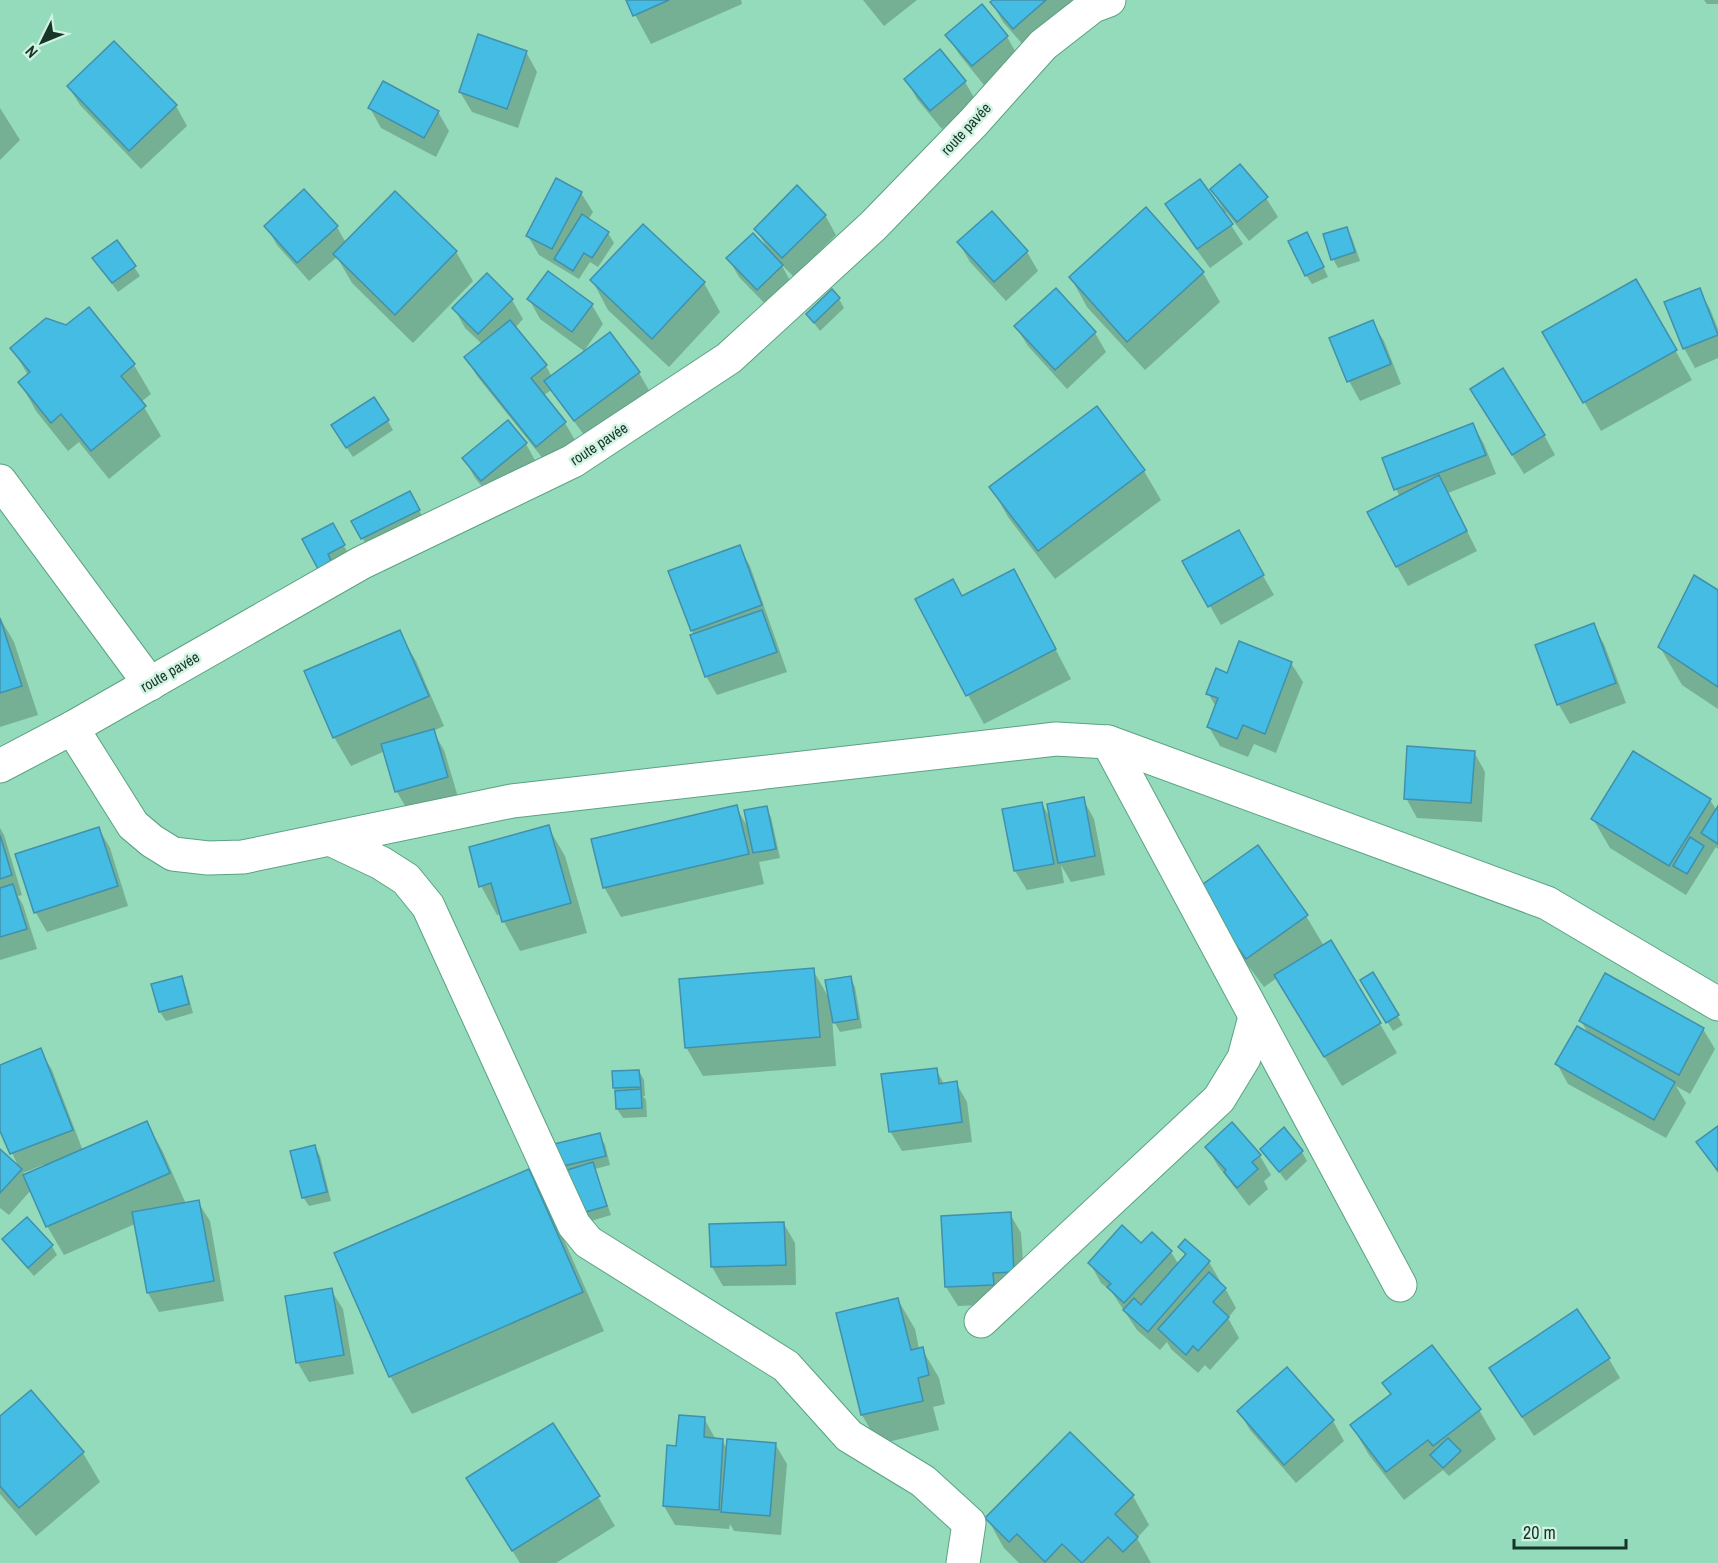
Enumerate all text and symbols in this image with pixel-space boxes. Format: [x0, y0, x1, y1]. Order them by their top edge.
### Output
north arrow [12, 12, 72, 72]
text: N [20, 41, 42, 63]
street label: route pavée [936, 98, 996, 160]
street label: route pavée [566, 417, 632, 470]
street label: route pavée [136, 646, 203, 697]
scale bar [1514, 1512, 1626, 1550]
text: 20 m [1523, 1520, 1556, 1545]

